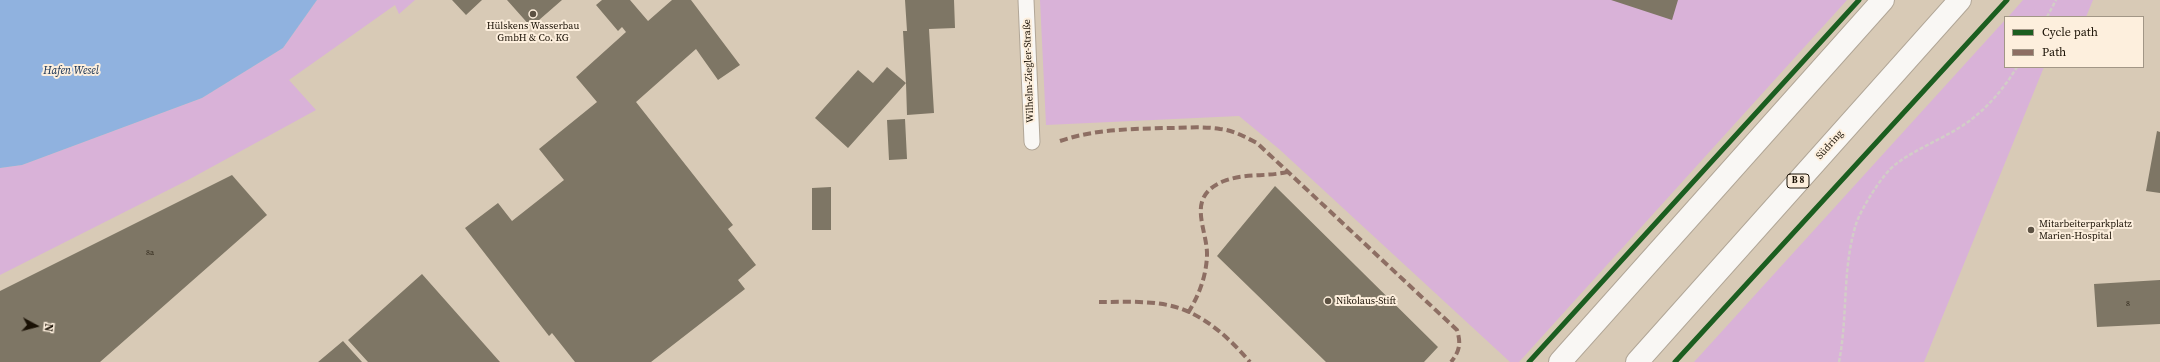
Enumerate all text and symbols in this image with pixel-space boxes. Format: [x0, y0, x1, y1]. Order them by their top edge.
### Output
marker: Hülskens Wasserbau GmbH & Co. KG [528, 9, 538, 19]
legend [2004, 16, 2144, 68]
street label: Wilhelm-Ziegler-Straße [1021, 19, 1037, 123]
place label: Hülskens Wasserbau GmbH & Co. KG [487, 20, 579, 44]
text: Cycle path [2042, 24, 2098, 40]
text: Path [2042, 44, 2066, 60]
water label: Hafen Wesel [43, 64, 99, 78]
street label: Südring [1814, 128, 1846, 162]
road number: B 8 [1787, 174, 1809, 188]
place label: Mitarbeiterparkplatz Marien-Hospital [2039, 218, 2132, 242]
marker: Mitarbeiterparkplatz Marien-Hospital [2026, 225, 2036, 235]
house number: 8a [146, 248, 154, 258]
place label: Nikolaus-Stift [1336, 295, 1396, 307]
marker: Nikolaus-Stift [1323, 296, 1333, 306]
house number: 8 [2126, 299, 2130, 309]
north arrow [16, 306, 56, 346]
text: N [40, 323, 56, 332]

